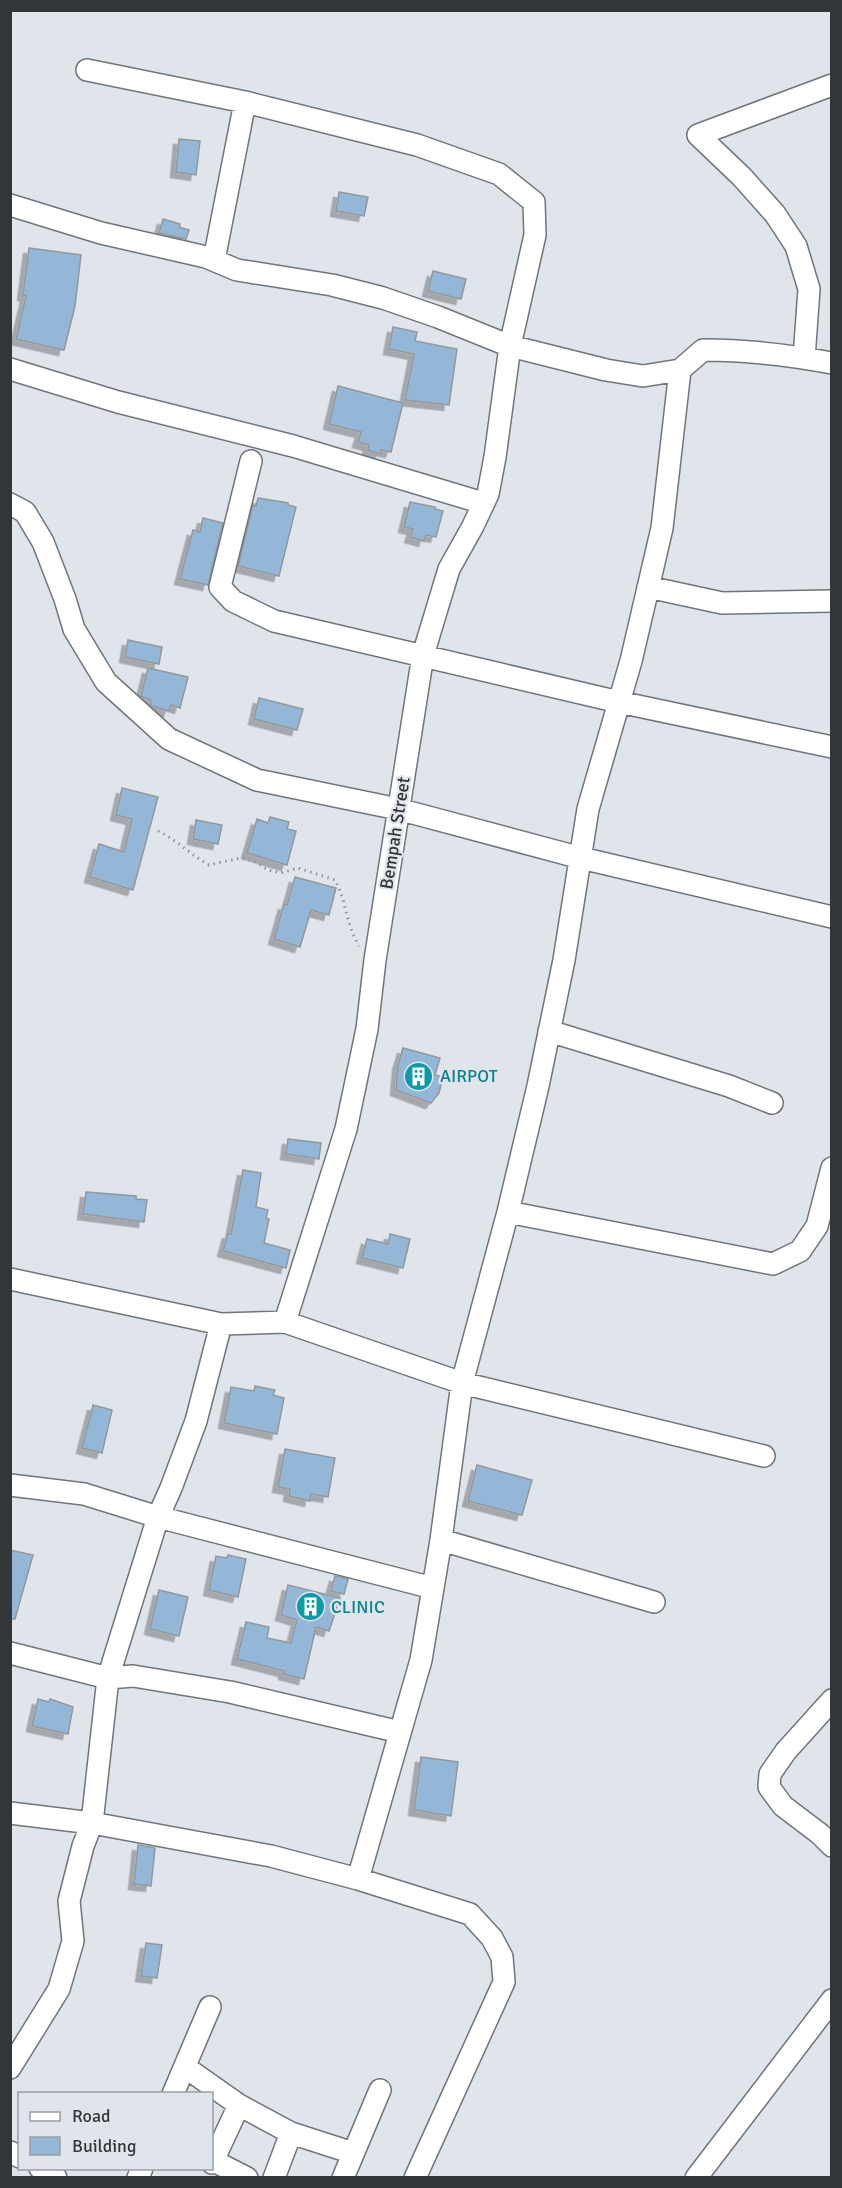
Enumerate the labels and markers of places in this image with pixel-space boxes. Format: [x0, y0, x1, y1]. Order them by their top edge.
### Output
building icon: AIRPOT [403, 1060, 435, 1092]
place label: AIRPOT [440, 1065, 498, 1087]
building icon: CLINIC [294, 1591, 326, 1623]
place label: CLINIC [331, 1596, 385, 1618]

